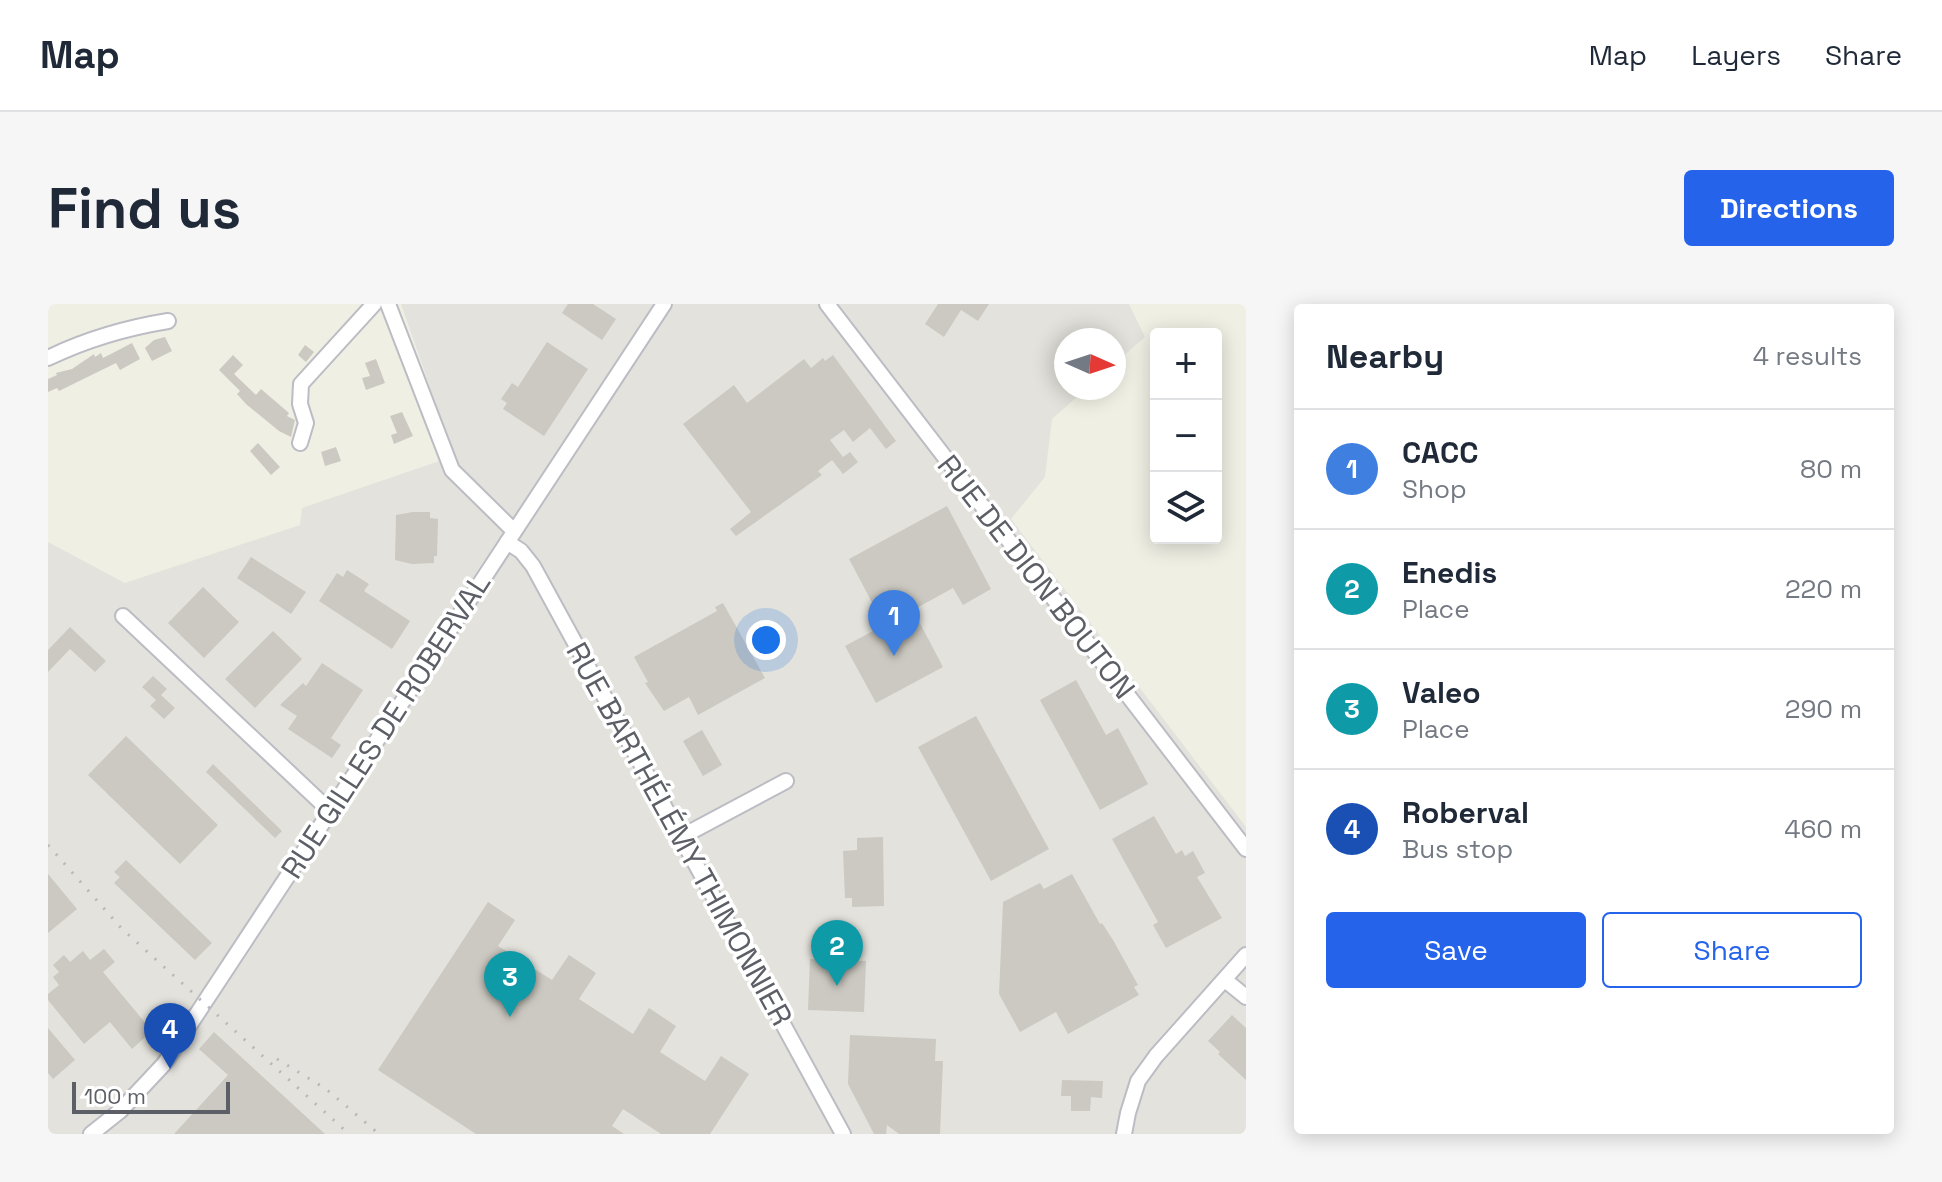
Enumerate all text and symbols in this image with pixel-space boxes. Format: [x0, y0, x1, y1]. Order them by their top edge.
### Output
text: Map [40, 31, 120, 79]
text: Map [1589, 37, 1647, 73]
text: Layers [1691, 37, 1781, 73]
text: Share [1825, 37, 1902, 73]
button: Directions [1684, 170, 1894, 246]
text: Find us [48, 173, 241, 244]
north arrow [1054, 328, 1126, 400]
map controls [1150, 328, 1222, 544]
button: + [1150, 328, 1222, 400]
text: Nearby [1326, 335, 1444, 378]
text: 4 results [1753, 339, 1862, 373]
button: − [1150, 400, 1222, 472]
text: CACC [1402, 433, 1479, 472]
street label: RUE DE DION BOUTON [929, 447, 1144, 707]
text: 1 [1346, 452, 1358, 486]
text: 80 m [1800, 452, 1862, 486]
button: layers [1150, 472, 1222, 544]
text: Shop [1402, 472, 1467, 506]
text: Enedis [1402, 553, 1497, 592]
street label: RUE GILLES DE ROBERVAL [272, 566, 499, 886]
text: 2 [1344, 572, 1360, 606]
text: 220 m [1785, 572, 1862, 606]
pin: 1 [868, 590, 920, 656]
text: Place [1402, 592, 1470, 626]
your location [746, 620, 786, 660]
street label: RUE BARTHÉLÉMY THIMONNIER [558, 635, 801, 1032]
text: Valeo [1402, 673, 1481, 712]
text: 3 [1344, 692, 1360, 726]
text: 290 m [1785, 692, 1862, 726]
text: Place [1402, 712, 1470, 746]
text: Roberval [1402, 793, 1529, 832]
text: 4 [1344, 812, 1360, 846]
text: 460 m [1784, 812, 1862, 846]
text: Bus stop [1402, 832, 1513, 866]
button: Save [1326, 912, 1586, 988]
button: Share [1602, 912, 1862, 988]
pin: 2 [811, 920, 863, 986]
pin: 3 [484, 951, 536, 1017]
pin: 4 [144, 1003, 196, 1069]
scale bar [72, 1078, 230, 1114]
text: 100 m [84, 1082, 146, 1110]

